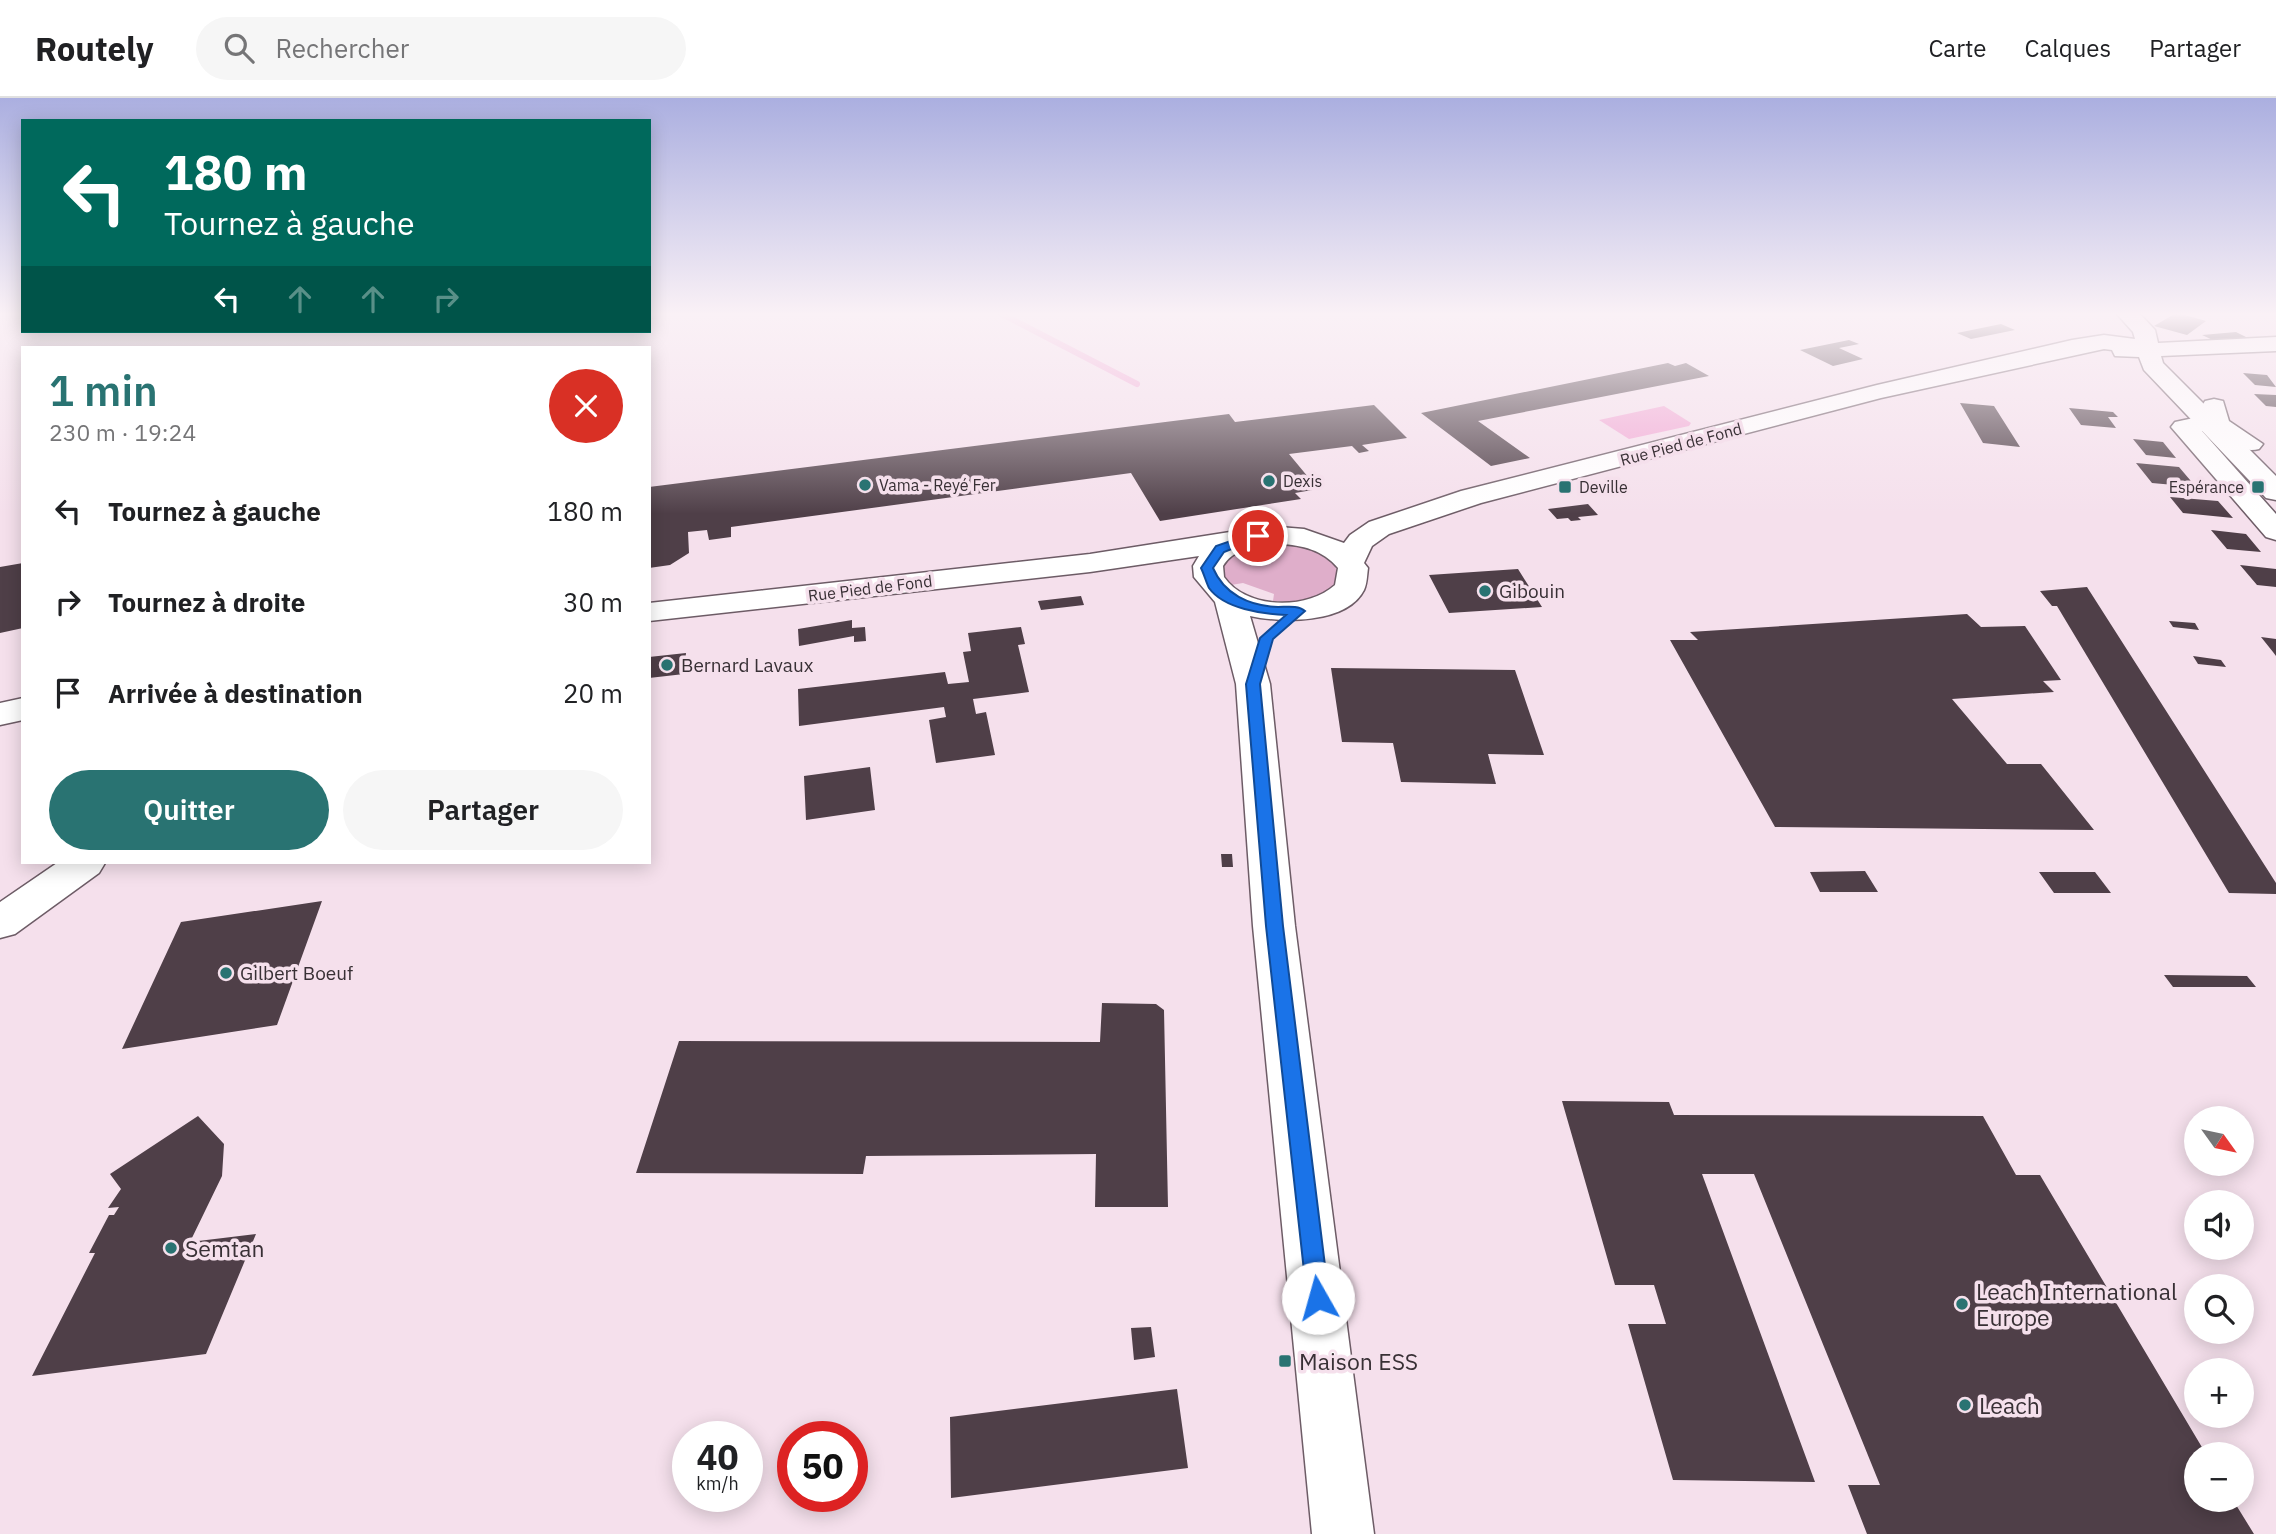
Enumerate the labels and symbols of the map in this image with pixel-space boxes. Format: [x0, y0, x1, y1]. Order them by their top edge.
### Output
street label: Rue Pied de Fond [1618, 418, 1744, 470]
place label: Dexis [1283, 471, 1322, 491]
marker: Dexis [1261, 473, 1277, 489]
place label: Vama - Reyé Fer [879, 475, 996, 495]
marker: Vama - Reyé Fer [857, 477, 873, 493]
place label: Deville [1579, 477, 1628, 497]
place label: Espérance [2169, 477, 2244, 497]
marker: Deville [1557, 479, 1573, 495]
marker: Espérance [2250, 479, 2266, 495]
pin [1228, 506, 1288, 566]
street label: Rue Pied de Fond [807, 570, 933, 606]
place label: Gibouin [1499, 579, 1565, 603]
marker: Gibouin [1477, 583, 1493, 599]
place label: Bernard Lavaux [681, 653, 814, 677]
marker: Bernard Lavaux [659, 657, 675, 673]
place label: Gilbert Boeuf [240, 961, 353, 985]
marker: Gilbert Boeuf [218, 965, 234, 981]
north arrow [2184, 1106, 2254, 1176]
place label: Semtan [185, 1233, 265, 1263]
marker: Semtan [163, 1240, 179, 1256]
position arrow [1281, 1261, 1355, 1335]
place label: Leach International Europe [1976, 1276, 2177, 1332]
marker: Leach International Europe [1954, 1296, 1970, 1312]
place label: Maison ESS [1299, 1346, 1418, 1376]
marker: Maison ESS [1277, 1353, 1293, 1369]
place label: Leach [1979, 1390, 2040, 1420]
marker: Leach [1957, 1397, 1973, 1413]
speed limit sign: 50 [777, 1421, 868, 1512]

